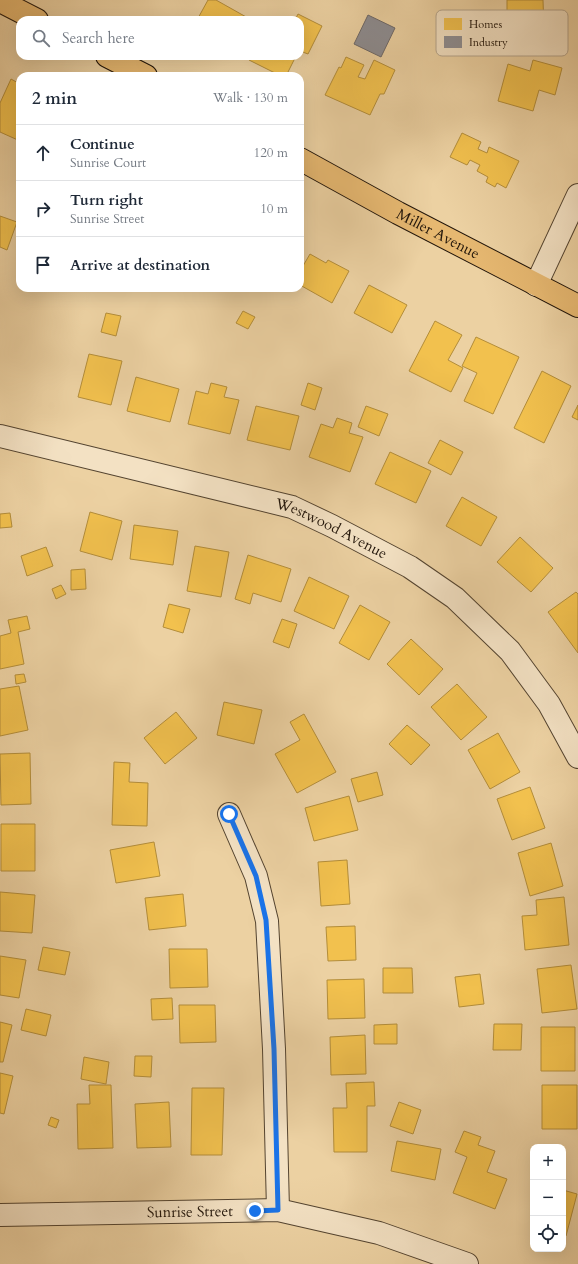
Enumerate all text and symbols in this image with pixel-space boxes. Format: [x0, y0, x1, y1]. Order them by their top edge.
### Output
legend [436, 10, 568, 56]
search box [16, 16, 304, 60]
text: Homes [469, 17, 502, 32]
icon: search [30, 27, 52, 49]
text: Search here [62, 28, 135, 48]
text: Industry [469, 35, 508, 50]
text: 2 min [32, 87, 77, 110]
text: Walk · 130 m [213, 89, 288, 107]
text: Continue [70, 134, 135, 154]
icon: ahead [32, 142, 54, 164]
text: 120 m [254, 144, 288, 162]
text: Sunrise Court [70, 154, 146, 172]
text: Turn right [70, 190, 143, 210]
icon: right [32, 198, 54, 220]
text: 10 m [260, 200, 288, 218]
street label: Miller Avenue [393, 204, 483, 264]
text: Sunrise Street [70, 210, 144, 228]
icon: arrive [32, 254, 54, 276]
text: Arrive at destination [70, 255, 210, 275]
street label: Westwood Avenue [273, 493, 391, 563]
route start [220, 805, 238, 823]
map controls [530, 1144, 566, 1252]
button: + [530, 1144, 566, 1180]
button: − [530, 1180, 566, 1216]
street label: Sunrise Street [147, 1201, 233, 1222]
route end [246, 1202, 264, 1220]
button: locate [530, 1216, 566, 1252]

